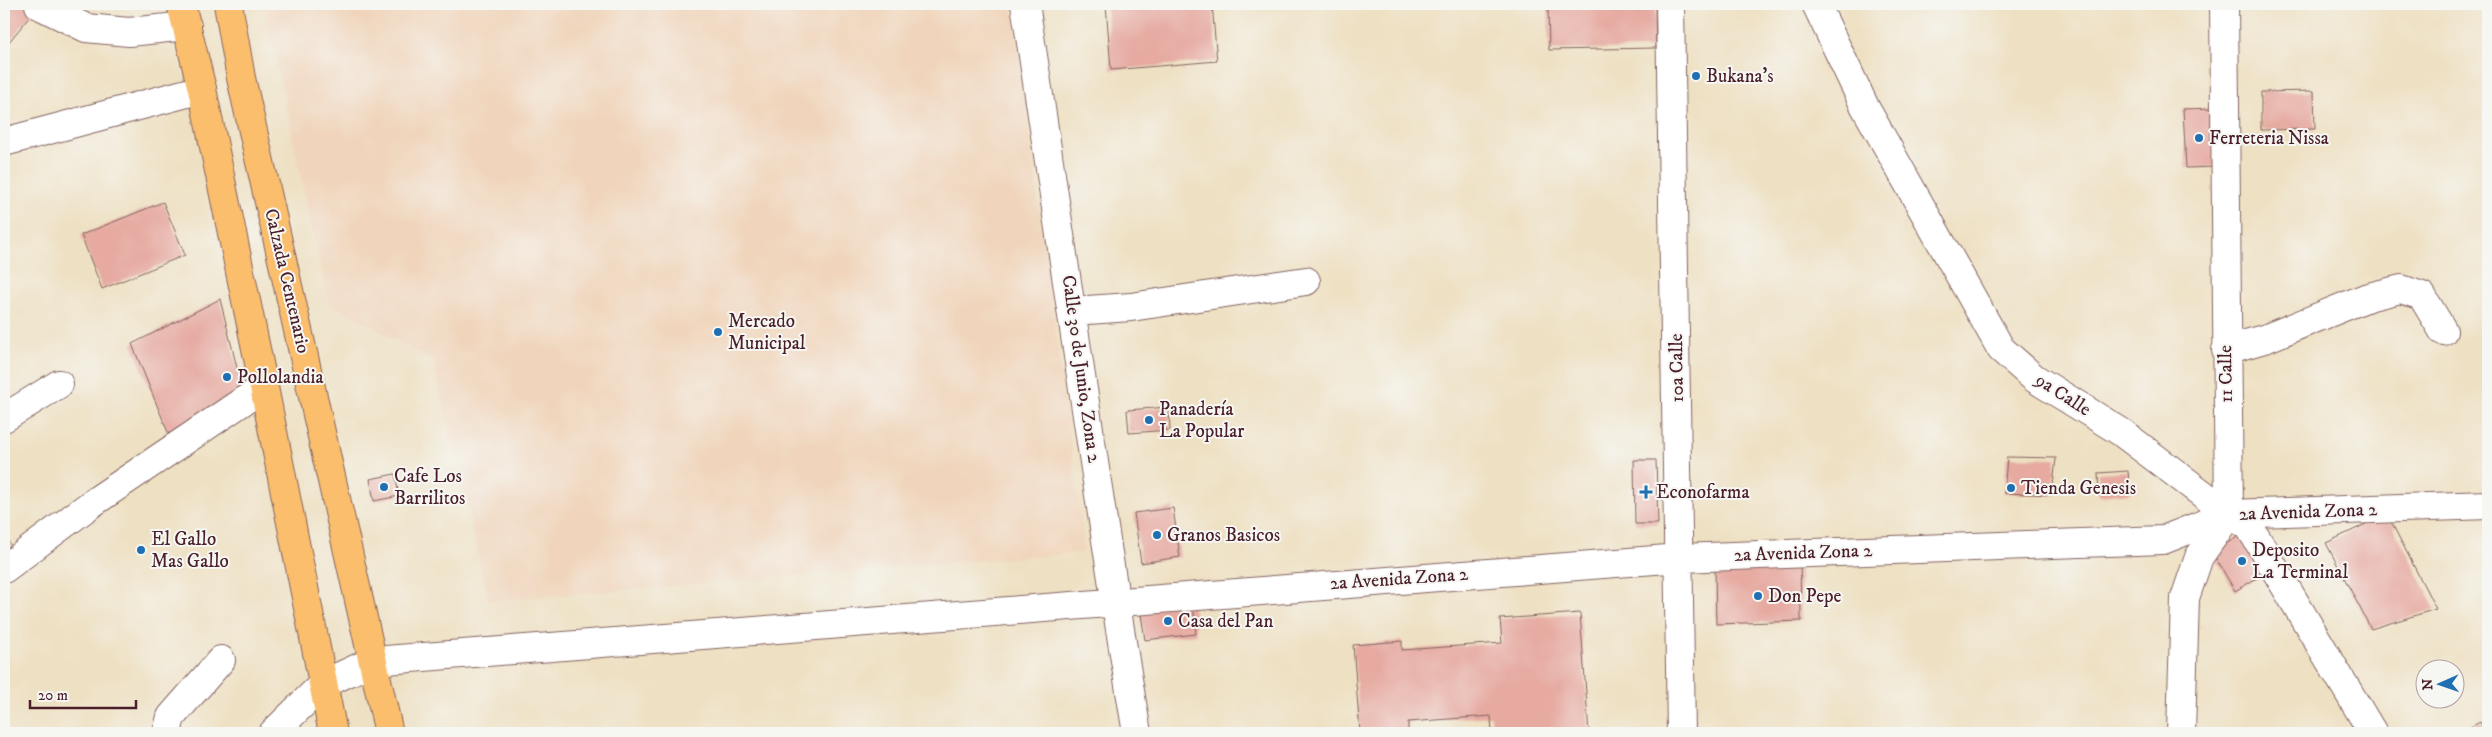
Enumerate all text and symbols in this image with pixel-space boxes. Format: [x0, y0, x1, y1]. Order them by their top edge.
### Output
place label: Bukana's [1706, 65, 1774, 88]
marker: Bukana's [1690, 70, 1702, 82]
place label: Ferreteria Nissa [2209, 127, 2329, 150]
marker: Ferreteria Nissa [2193, 132, 2205, 144]
street label: Calzada Centenario [259, 206, 315, 356]
street label: Calle 30 de Junio, Zona 2 [1056, 274, 1106, 465]
place label: Mercado Municipal [728, 310, 806, 355]
marker: Mercado Municipal [712, 326, 724, 338]
street label: 10a Calle [1665, 333, 1689, 403]
street label: 11 Calle [2214, 345, 2238, 403]
place label: Pollolandia [237, 366, 323, 389]
street label: 9a Calle [2030, 368, 2095, 421]
marker: Pollolandia [221, 371, 233, 383]
place label: Panadería La Popular [1159, 398, 1244, 443]
marker: Panadería La Popular [1143, 414, 1155, 426]
place label: Cafe Los Barrilitos [394, 465, 465, 510]
place label: Tienda Genesis [2021, 477, 2136, 500]
marker: Cafe Los Barrilitos [378, 481, 390, 493]
place label: Econofarma [1656, 481, 1749, 504]
marker: Tienda Genesis [2005, 482, 2017, 494]
marker: Econofarma [1640, 486, 1652, 498]
street label: 2a Avenida Zona 2 [2238, 498, 2378, 526]
place label: Granos Basicos [1167, 524, 1280, 547]
place label: El Gallo Mas Gallo [151, 528, 229, 573]
marker: Granos Basicos [1151, 529, 1163, 541]
street label: 2a Avenida Zona 2 [1733, 539, 1873, 567]
place label: Deposito La Terminal [2252, 539, 2348, 584]
marker: El Gallo Mas Gallo [135, 544, 147, 556]
marker: Deposito La Terminal [2236, 555, 2248, 567]
street label: 2a Avenida Zona 2 [1329, 563, 1470, 595]
place label: Don Pepe [1768, 585, 1842, 608]
marker: Don Pepe [1752, 590, 1764, 602]
place label: Casa del Pan [1178, 610, 1273, 633]
marker: Casa del Pan [1162, 615, 1174, 627]
north arrow [2414, 660, 2464, 710]
scale bar [30, 677, 136, 709]
text: N [2419, 678, 2437, 690]
text: 20 m [38, 686, 68, 705]

